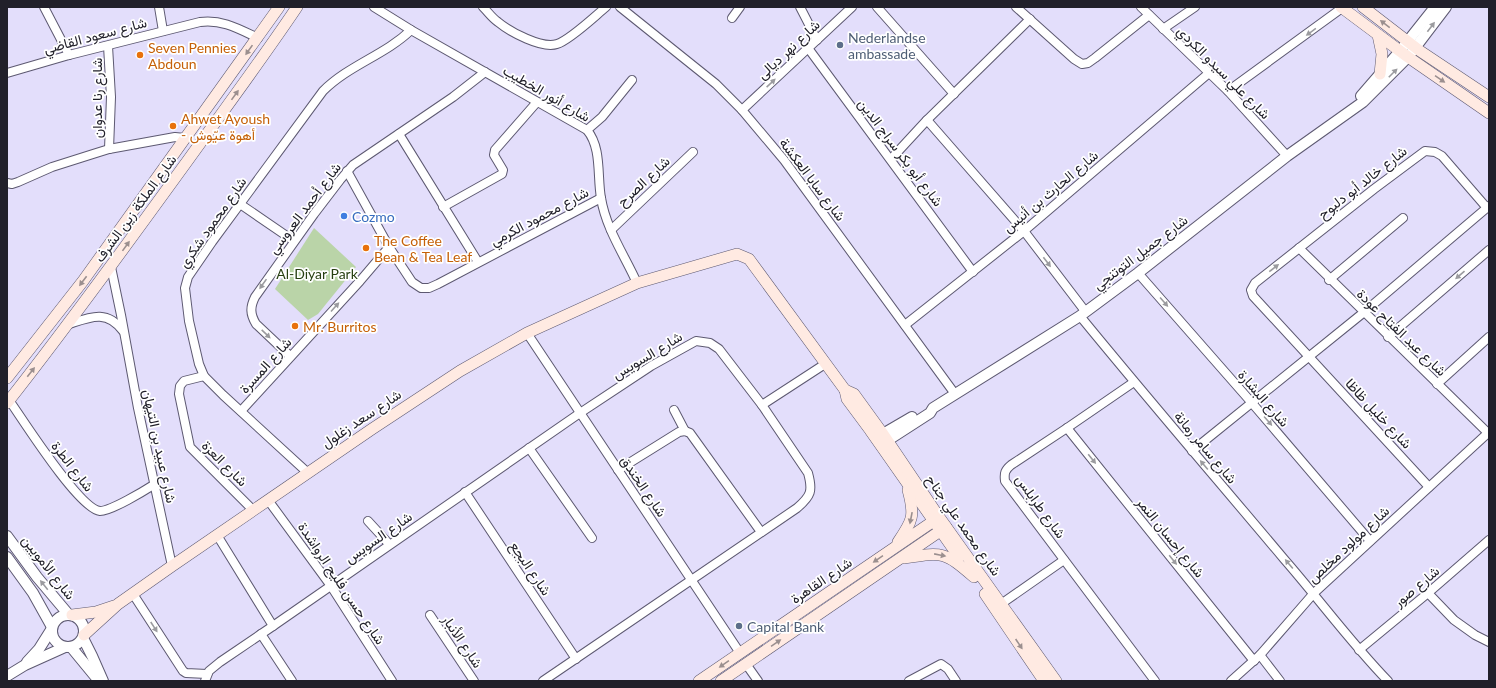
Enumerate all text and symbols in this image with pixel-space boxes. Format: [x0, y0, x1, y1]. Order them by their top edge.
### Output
street label: شارع سعود القاضي [42, 13, 149, 61]
street label: شارع نهر ديالى [753, 16, 825, 85]
one-way arrow [1380, 20, 1391, 29]
street label: شارع علي سيدو الكردي [1171, 22, 1274, 125]
one-way arrow [1427, 22, 1435, 33]
one-way arrow [1306, 28, 1317, 36]
place label: Nederlandse ambassade [848, 29, 926, 62]
place label: Seven Pennies Abdoun [148, 39, 236, 72]
marker: Nederlandse ambassade [835, 40, 845, 50]
one-way arrow [245, 45, 253, 56]
marker: Seven Pennies Abdoun [135, 50, 145, 60]
street label: شارع رنا عدوان [88, 58, 108, 138]
street label: شارع أنور الخطيب [499, 61, 594, 127]
one-way arrow [1388, 68, 1398, 77]
one-way arrow [1435, 75, 1446, 83]
one-way arrow [765, 79, 776, 88]
one-way arrow [231, 90, 239, 100]
street label: شارع أبو بكر سراج الدين [853, 95, 947, 211]
place label: Ahwet Ayoush - أهوة عيّوش [181, 110, 270, 144]
marker: Ahwet Ayoush - أهوة عيّوش [168, 121, 178, 131]
street label: شارع سابا العكشة [774, 134, 850, 226]
street label: شارع خالد أبو دلبوح [1314, 142, 1412, 224]
street label: شارع الحارث بن أنيس [999, 146, 1103, 238]
street label: شارع الملكة زين الشرف [90, 151, 182, 267]
street label: شارع الصرح [613, 152, 675, 212]
street label: شارع أحمد العروسي [264, 159, 347, 260]
street label: شارع محمود شكري [174, 173, 253, 273]
street label: شارع محمود الكرمي [487, 183, 593, 253]
place label: Cozmo [352, 208, 395, 225]
marker: Cozmo [339, 211, 349, 221]
street label: شارع جميل التوتنجي [1089, 211, 1193, 296]
place label: The Coffee Bean & Tea Leaf [374, 232, 472, 265]
one-way arrow [122, 241, 130, 251]
marker: The Coffee Bean & Tea Leaf [361, 243, 371, 253]
one-way arrow [1043, 257, 1052, 268]
one-way arrow [1268, 264, 1279, 273]
park label: Al-Diyar Park [276, 265, 359, 282]
one-way arrow [1454, 271, 1465, 280]
one-way arrow [79, 275, 87, 286]
one-way arrow [259, 279, 267, 290]
street label: شارع عبد الفتاح عودة [1352, 285, 1450, 381]
one-way arrow [1159, 297, 1168, 307]
one-way arrow [331, 302, 340, 313]
place label: Mr. Burritos [303, 318, 377, 335]
marker: Mr. Burritos [290, 321, 300, 331]
street label: شارع السويس [609, 327, 687, 385]
one-way arrow [261, 329, 271, 338]
street label: شارع المسرة [235, 333, 297, 399]
street label: شارع البشارة [1232, 366, 1293, 432]
one-way arrow [27, 367, 35, 378]
street label: شارع خليل ظاظا [1340, 374, 1416, 454]
street label: شارع سعد زغلول [318, 385, 406, 453]
street label: شارع عبيد بن التيهان [137, 387, 180, 505]
street label: شارع سامر رمانة [1169, 407, 1241, 488]
one-way arrow [1263, 416, 1272, 426]
street label: شارع الطرة [46, 437, 98, 496]
street label: شارع العزة [196, 437, 251, 492]
street label: شارع الخندق [615, 452, 671, 522]
one-way arrow [1087, 453, 1096, 464]
one-way arrow [1200, 459, 1209, 470]
street label: شارع محمد علي جناح [920, 471, 1005, 581]
street label: شارع طرابلس [1010, 471, 1070, 543]
street label: شارع إحسان النمر [1130, 493, 1209, 582]
street label: شارع مولود مخلص [1304, 502, 1394, 588]
street label: شارع السويس [341, 507, 417, 569]
one-way arrow [908, 512, 914, 524]
street label: شارع حسن فليح الرواشدة [292, 519, 389, 649]
street label: شارع الأمويين [16, 531, 79, 604]
street label: شارع البجع [504, 538, 555, 600]
street label: شارع القاهرة [787, 553, 857, 609]
one-way arrow [934, 553, 947, 559]
one-way arrow [873, 555, 883, 563]
one-way arrow [1169, 555, 1177, 566]
one-way arrow [1284, 558, 1293, 569]
street label: شارع صور [1389, 562, 1444, 613]
one-way arrow [39, 580, 48, 591]
street label: شارع الأنبار [436, 610, 487, 672]
place label: Capital Bank [747, 618, 825, 635]
one-way arrow [150, 621, 158, 632]
marker: Capital Bank [734, 621, 744, 631]
one-way arrow [771, 639, 781, 647]
one-way arrow [1015, 639, 1023, 649]
one-way arrow [719, 660, 729, 668]

